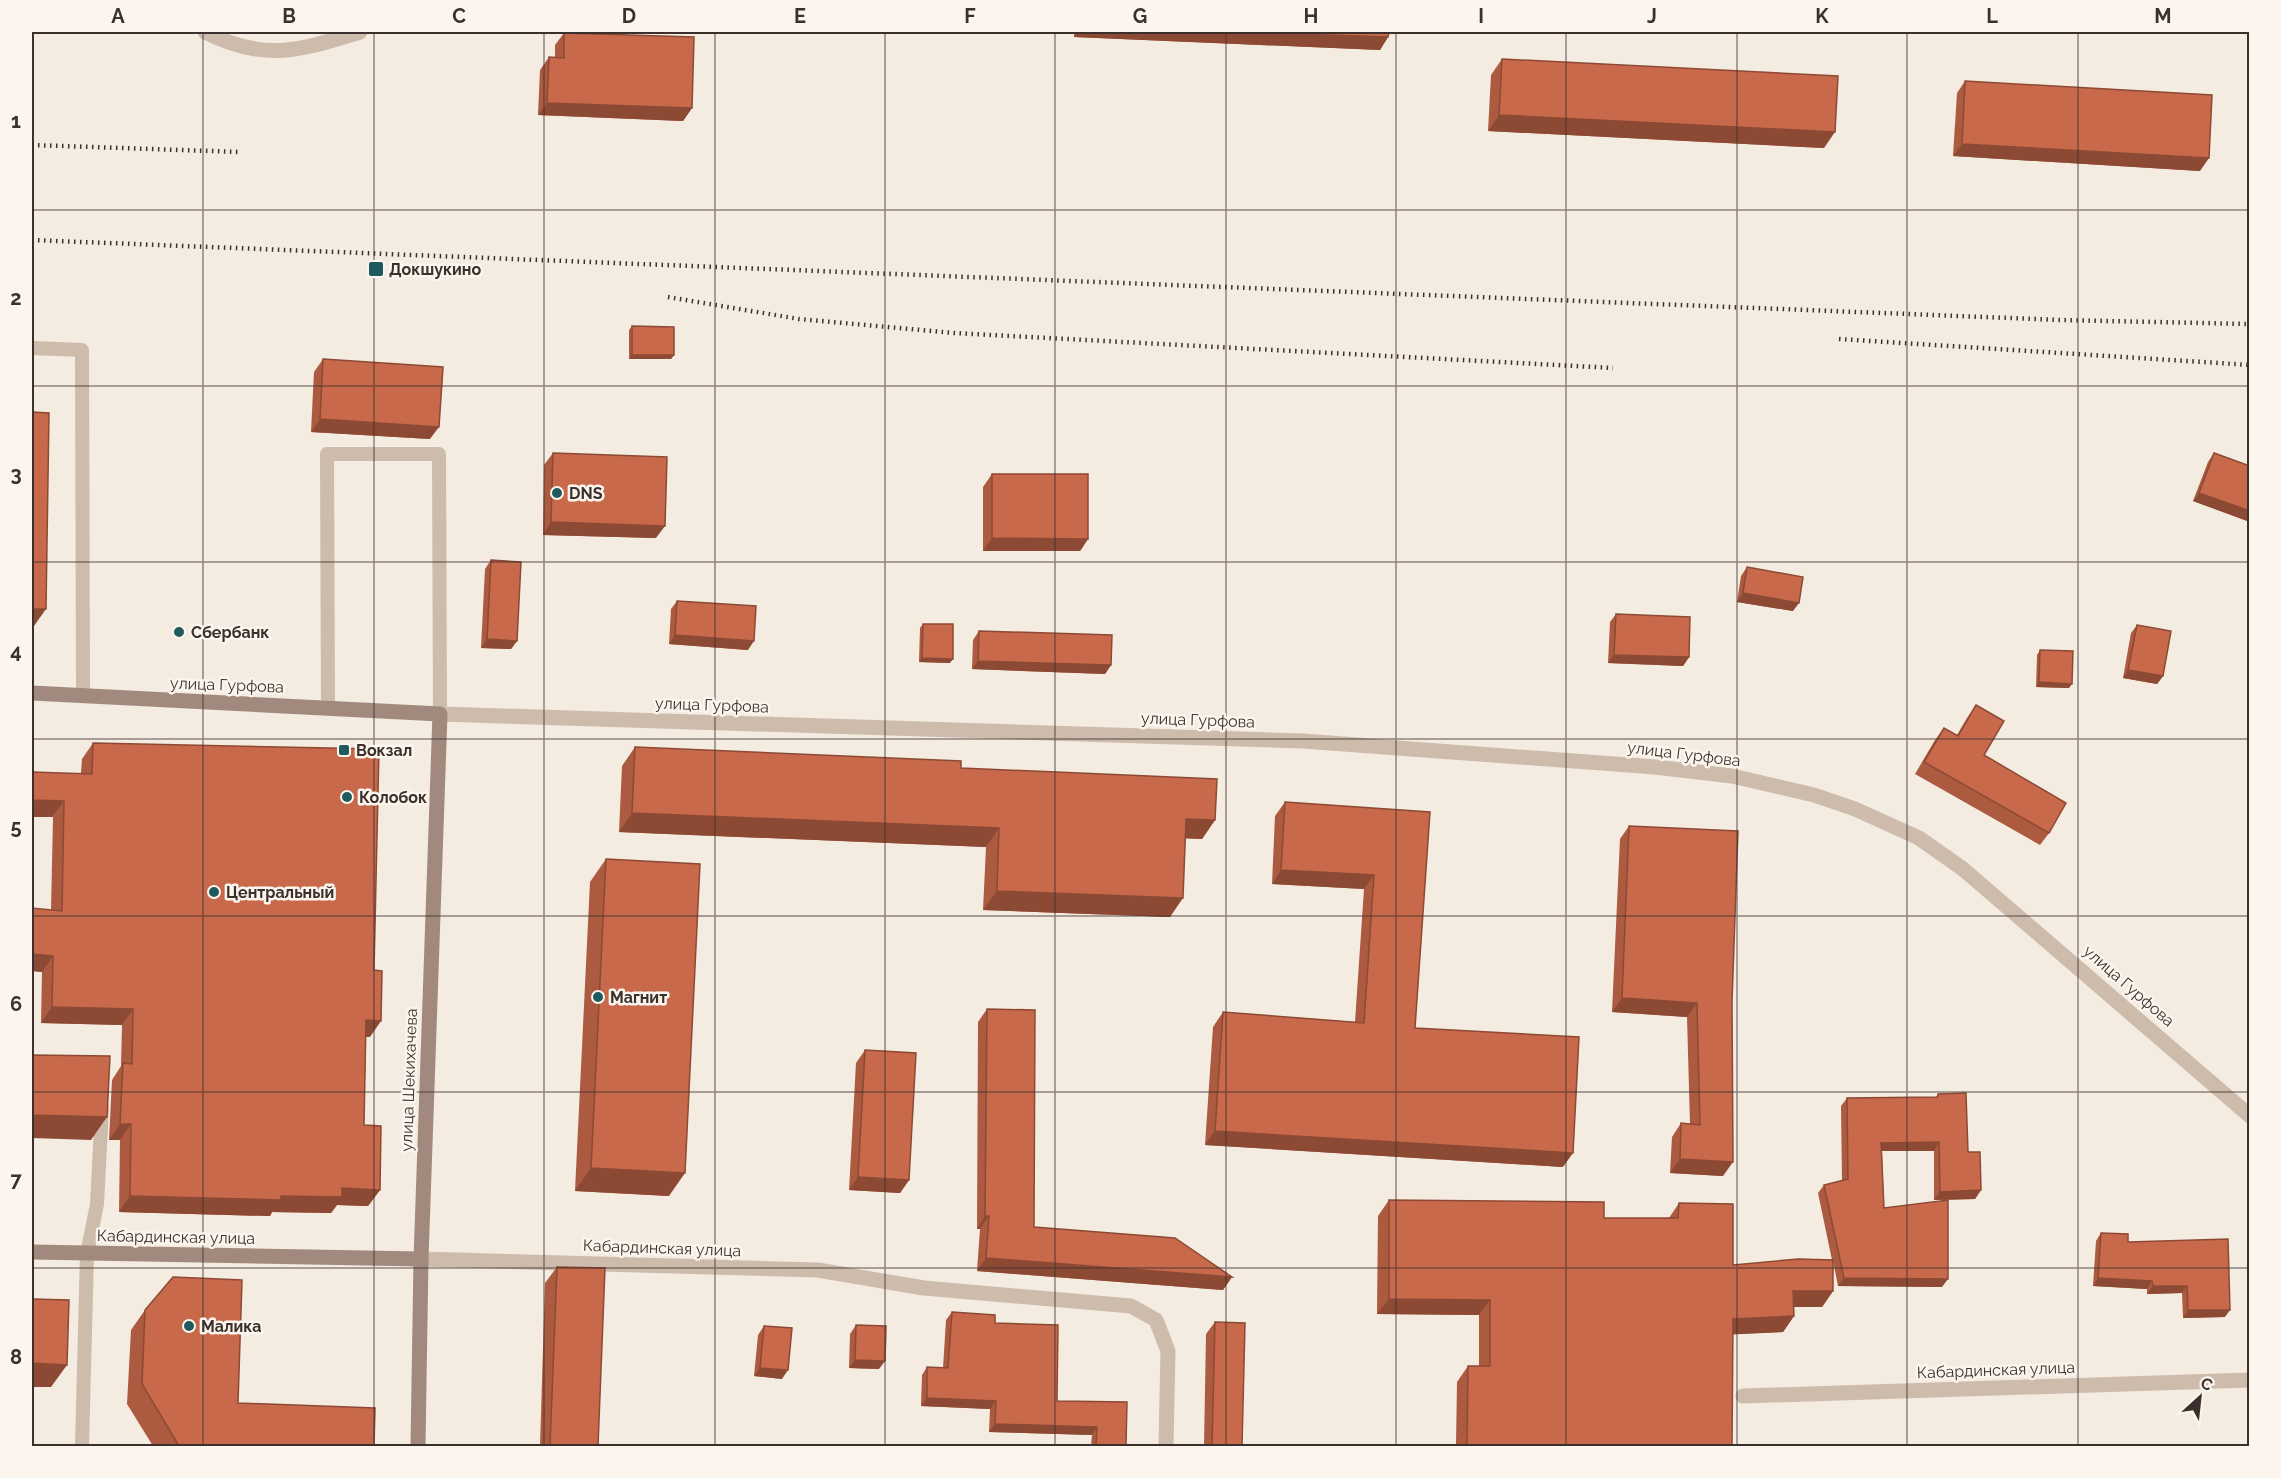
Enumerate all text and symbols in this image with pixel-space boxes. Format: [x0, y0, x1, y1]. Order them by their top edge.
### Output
text: A [111, 4, 125, 28]
text: B [282, 4, 296, 28]
text: C [452, 4, 466, 28]
text: D [622, 4, 636, 28]
text: E [794, 4, 806, 28]
text: F [964, 4, 976, 28]
text: G [1133, 4, 1147, 28]
text: H [1304, 4, 1318, 28]
text: I [1478, 4, 1484, 28]
text: J [1647, 4, 1657, 28]
text: K [1815, 4, 1829, 28]
text: L [1986, 4, 1998, 28]
text: M [2154, 4, 2172, 28]
text: 1 [11, 109, 21, 133]
marker: Докшукино [367, 260, 385, 278]
place label: Докшукино [389, 260, 482, 279]
text: 2 [10, 286, 22, 310]
text: 3 [10, 462, 22, 486]
place label: DNS [569, 484, 603, 503]
marker: DNS [550, 486, 564, 500]
place label: Сбербанк [191, 623, 269, 642]
marker: Сбербанк [172, 625, 186, 639]
text: 4 [10, 639, 22, 663]
street label: улица Гурфова [170, 674, 284, 696]
street label: улица Гурфова [655, 694, 769, 716]
street label: улица Гурфова [1141, 709, 1255, 731]
street label: улица Гурфова [1626, 738, 1742, 770]
place label: Вокзал [356, 741, 412, 760]
marker: Вокзал [337, 743, 351, 757]
place label: Колобок [359, 788, 427, 807]
marker: Колобок [340, 790, 354, 804]
text: 5 [10, 815, 22, 839]
place label: Центральный [226, 883, 334, 902]
marker: Центральный [207, 885, 221, 899]
street label: улица Гурфова [2080, 941, 2178, 1031]
place label: Магнит [610, 988, 667, 1007]
marker: Магнит [591, 990, 605, 1004]
text: 6 [10, 992, 22, 1016]
street label: улица Шекихачева [397, 1008, 421, 1152]
text: 7 [10, 1168, 22, 1192]
street label: Кабардинская улица [97, 1226, 255, 1248]
street label: Кабардинская улица [583, 1236, 741, 1260]
place label: Малика [201, 1317, 261, 1336]
marker: Малика [182, 1319, 196, 1333]
text: 8 [10, 1345, 22, 1369]
street label: Кабардинская улица [1917, 1358, 2075, 1382]
north arrow [2170, 1367, 2230, 1427]
text: С [2197, 1373, 2216, 1395]

